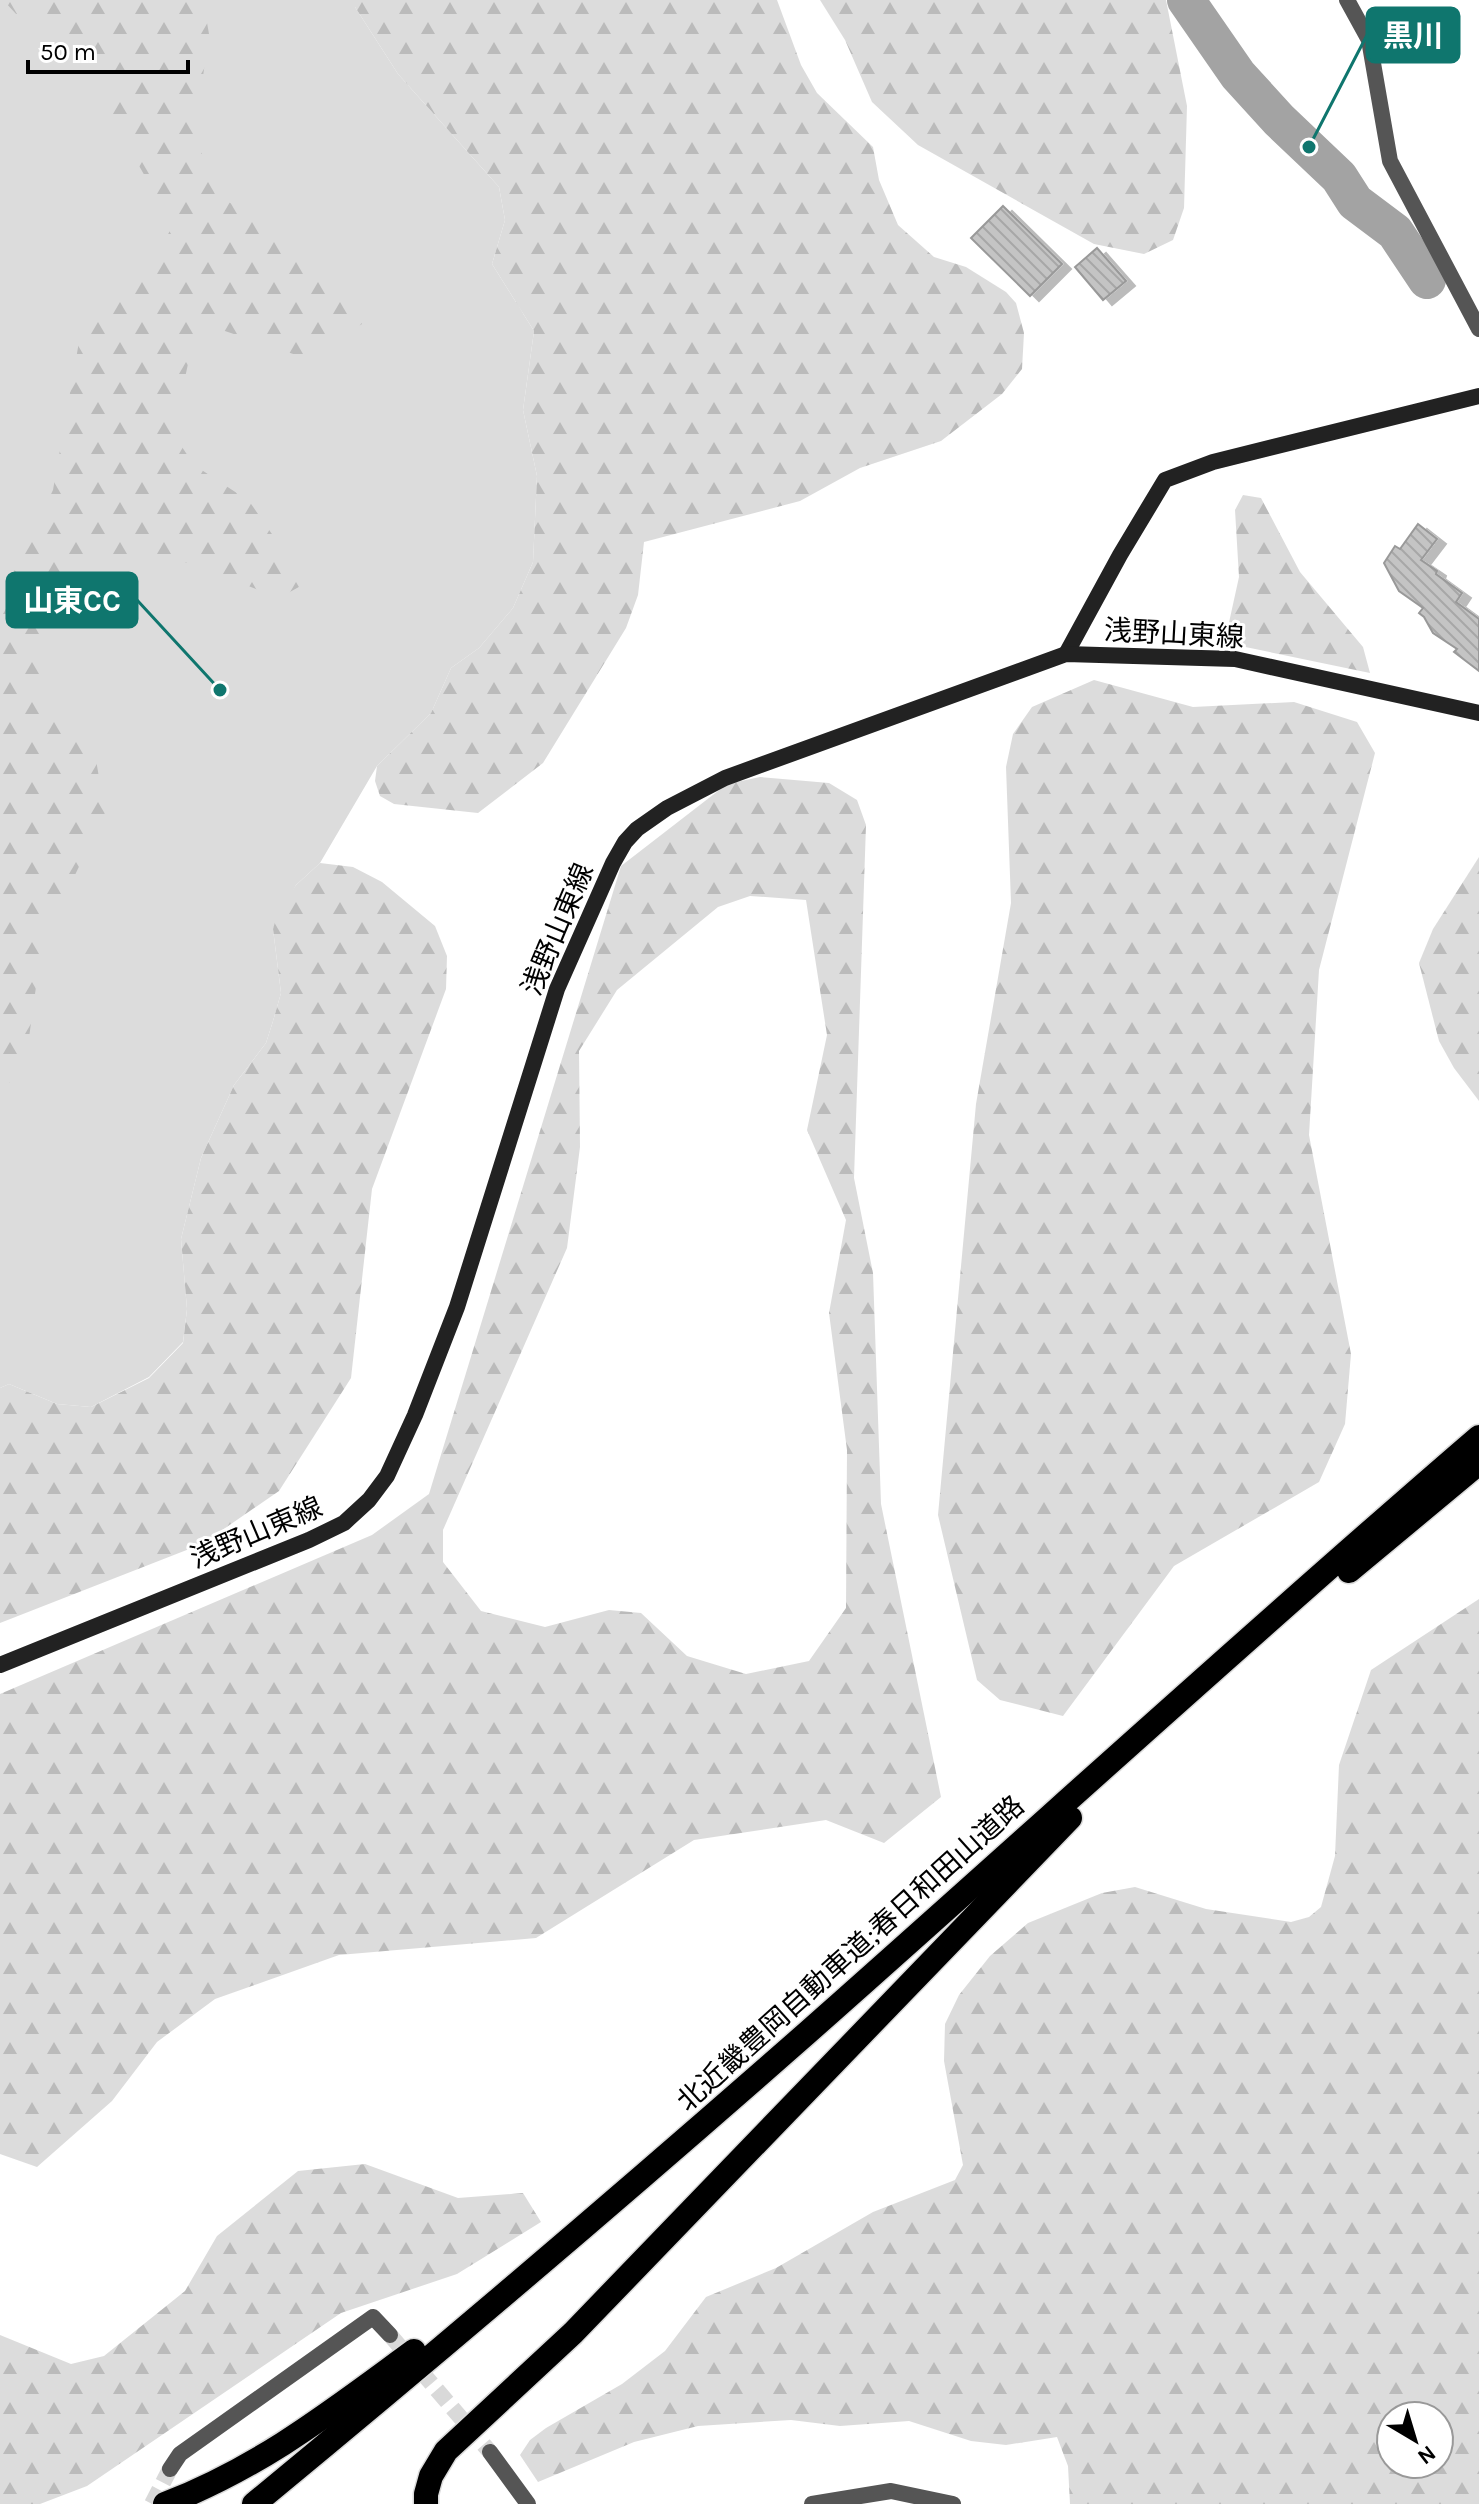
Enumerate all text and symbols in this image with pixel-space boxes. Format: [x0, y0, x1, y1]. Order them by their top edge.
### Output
callout: 黒川 [1367, 8, 1459, 62]
text: 黒川 [1383, 18, 1443, 54]
scale bar [28, 24, 188, 74]
text: 50 m [40, 38, 96, 66]
callout: 山東CC [7, 573, 137, 627]
text: 山東CC [23, 583, 121, 619]
street label: 浅野山東線 [1103, 613, 1245, 654]
street label: 浅野山東線 [515, 858, 600, 1000]
street label: 浅野山東線 [185, 1490, 327, 1575]
street label: 北近畿豊岡自動車道;春日和田山道路 [670, 1789, 1031, 2118]
north arrow [1375, 2400, 1455, 2480]
text: N [1412, 2440, 1441, 2470]

